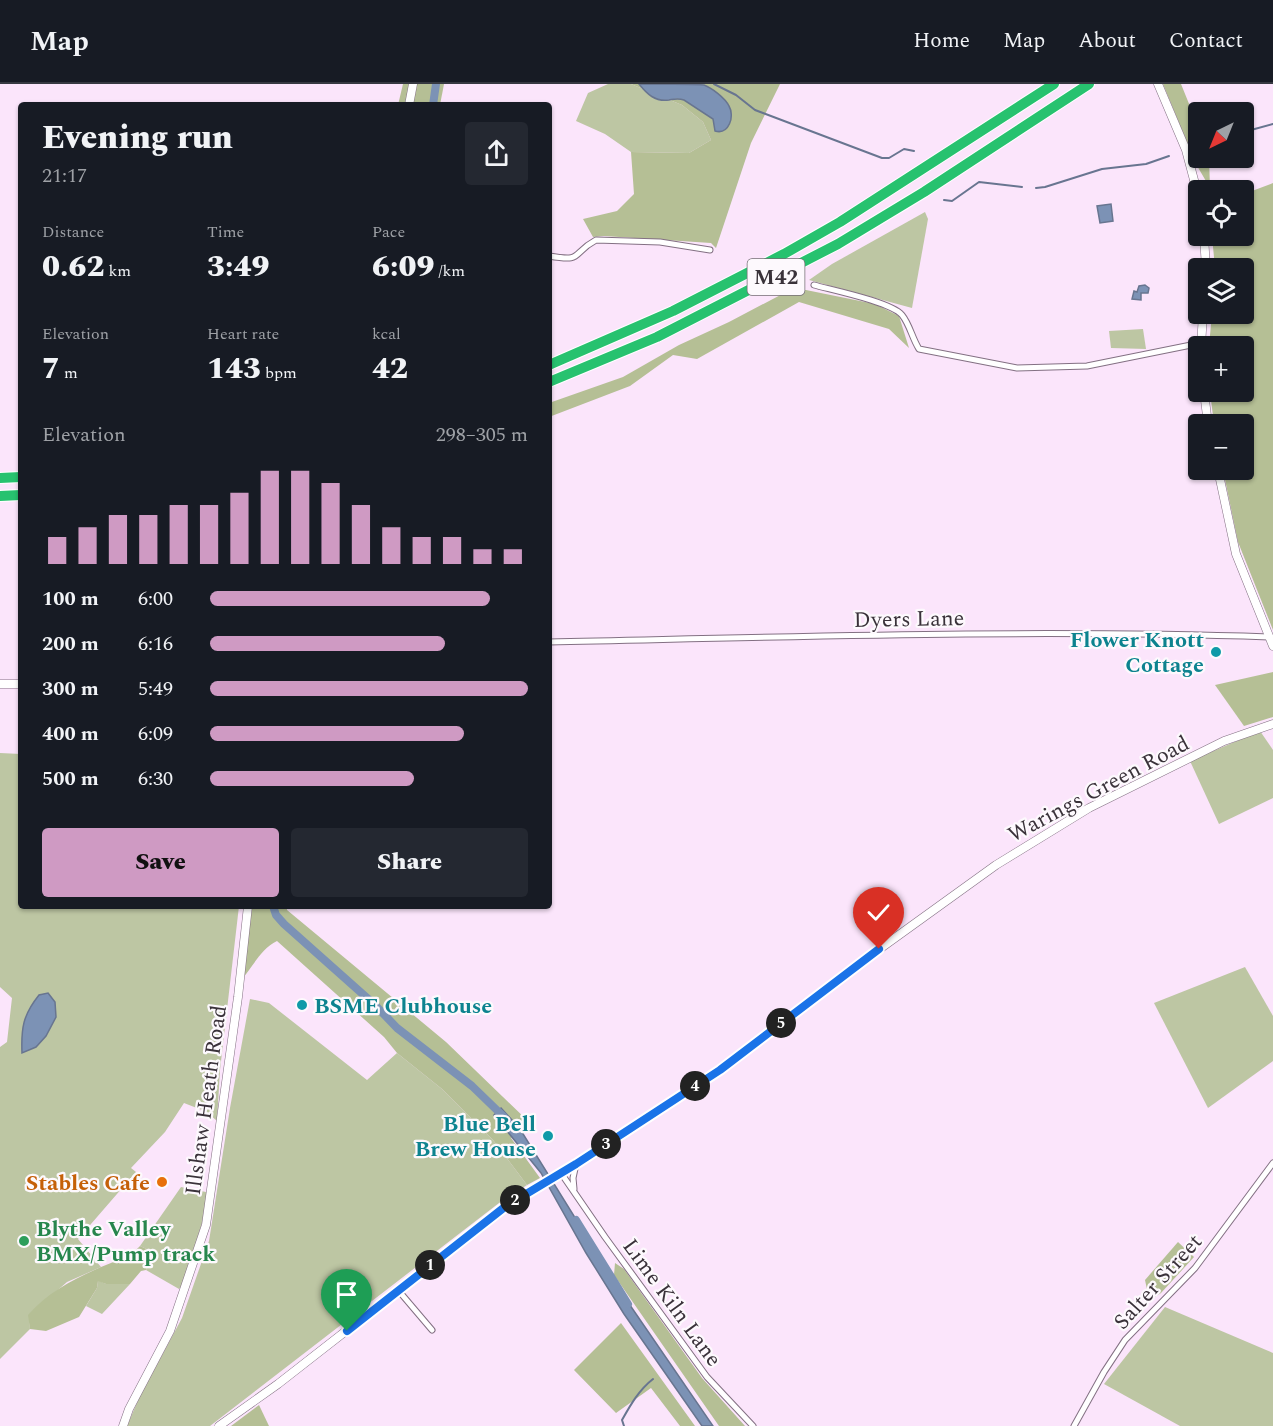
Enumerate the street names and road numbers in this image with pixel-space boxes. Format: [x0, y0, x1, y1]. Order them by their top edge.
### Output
road number: M42 [748, 259, 804, 295]
street label: Dyers Lane [853, 602, 965, 637]
street label: Warings Green Road [1002, 727, 1196, 851]
street label: Illshaw Heath Road [177, 1003, 236, 1197]
street label: Salter Street [1106, 1226, 1211, 1337]
street label: Lime Kiln Lane [614, 1232, 730, 1374]

